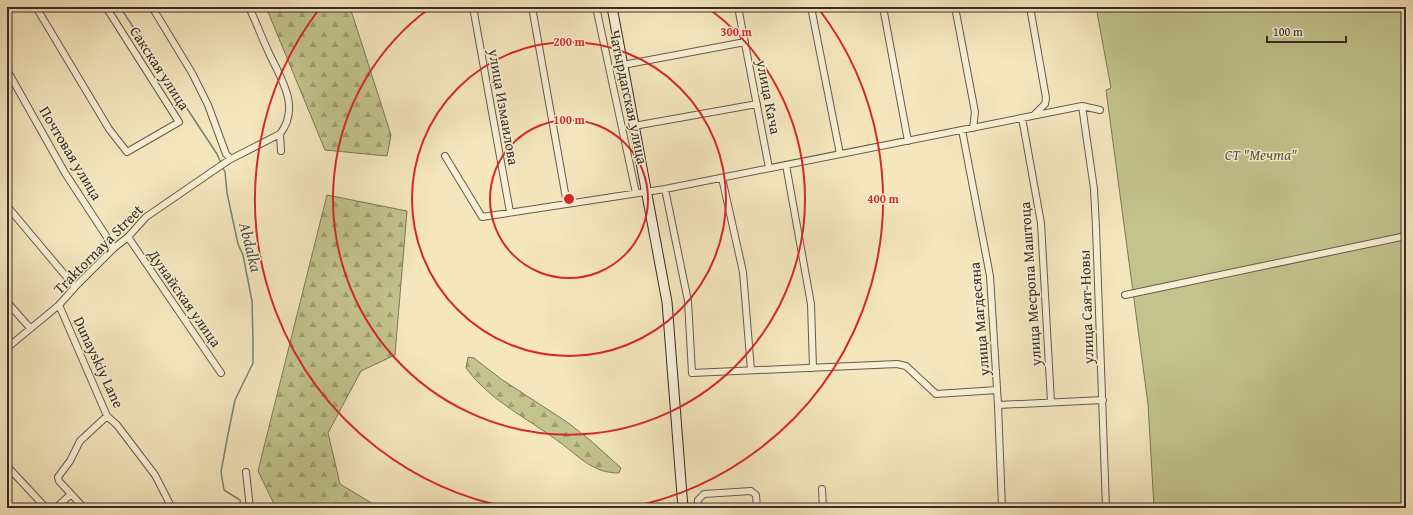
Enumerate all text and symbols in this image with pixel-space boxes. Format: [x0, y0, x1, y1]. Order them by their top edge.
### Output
scale bar [1267, 18, 1346, 44]
street label: Сакская улица [125, 22, 195, 115]
text: 300 m [720, 23, 753, 40]
text: 100 m [1273, 23, 1303, 40]
street label: Чатырдагская улица [605, 28, 654, 167]
text: 200 m [553, 33, 586, 50]
street label: улица Измаилова [483, 46, 525, 168]
street label: улица Кача [751, 57, 787, 137]
street label: Почтовая улица [35, 102, 108, 205]
text: 100 m [553, 111, 586, 128]
park label: СТ "Мечта" [1225, 144, 1297, 165]
text: 400 m [867, 190, 900, 207]
centre of rings [562, 192, 576, 206]
street label: Traktornaya Street [48, 199, 148, 299]
street label: улица Месропа Маштоца [1014, 200, 1046, 368]
water label: Abdalka [233, 219, 269, 275]
street label: Дунайская улица [143, 244, 227, 352]
street label: улица Саят-Новы [1073, 249, 1099, 366]
street label: улица Магдесяна [963, 260, 995, 378]
street label: Dunayskiy Lane [69, 313, 129, 411]

